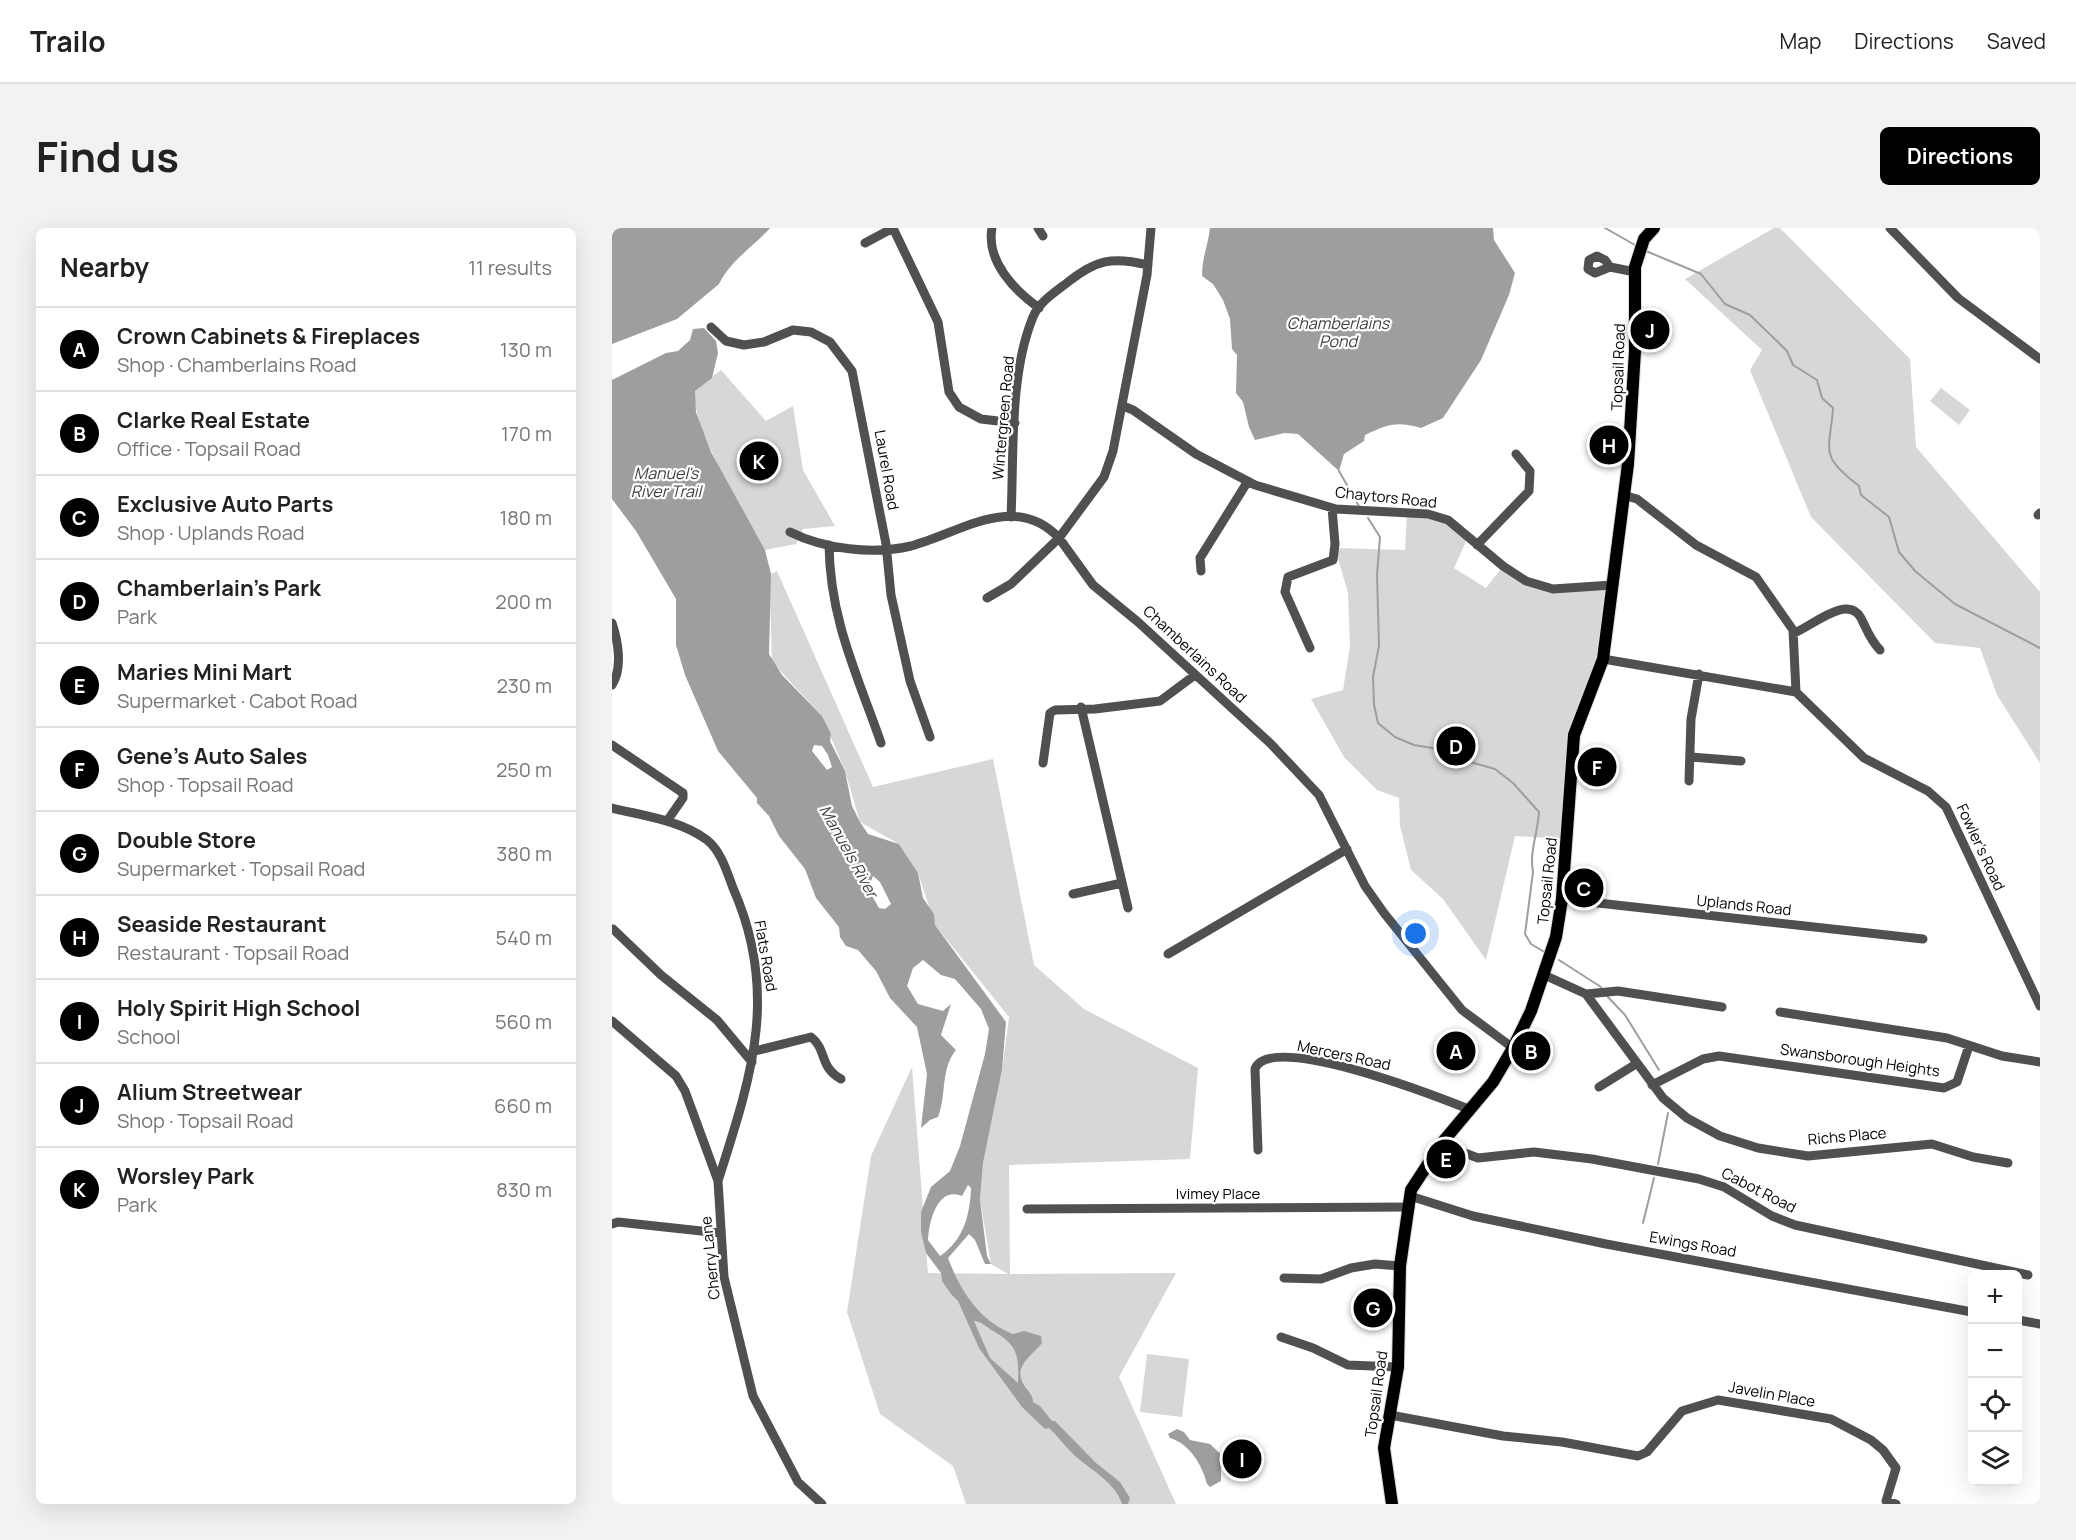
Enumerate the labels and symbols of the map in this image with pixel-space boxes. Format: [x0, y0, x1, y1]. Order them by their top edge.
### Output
pin: J [1630, 308, 1670, 352]
water label: Chamberlains Pond [1287, 312, 1391, 352]
street label: Topsail Road [1606, 323, 1630, 411]
street label: Wintergreen Road [987, 355, 1019, 481]
pin: H [1590, 422, 1628, 468]
street label: Laurel Road [870, 428, 904, 512]
pin: K [740, 438, 778, 484]
water label: Manuel's River Trail [631, 462, 704, 502]
street label: Chaytors Road [1334, 481, 1438, 513]
street label: Chamberlains Road [1139, 600, 1251, 708]
pin: D [1436, 724, 1476, 768]
pin: F [1578, 744, 1616, 790]
street label: Fowler's Road [1952, 800, 2010, 894]
water label: Manuels River [814, 801, 885, 903]
street label: Topsail Road [1532, 837, 1562, 925]
pin: C [1564, 866, 1604, 910]
street label: Uplands Road [1695, 890, 1793, 920]
street label: Flats Road [749, 919, 783, 993]
your location [1401, 919, 1430, 948]
pin: A [1436, 1028, 1476, 1074]
pin: B [1512, 1028, 1550, 1074]
street label: Mercers Road [1295, 1035, 1393, 1075]
street label: Swansborough Heights [1779, 1038, 1941, 1082]
street label: Richs Place [1807, 1122, 1887, 1150]
pin: E [1426, 1136, 1466, 1182]
street label: Cabot Road [1718, 1162, 1800, 1218]
street label: Ivimey Place [1176, 1183, 1261, 1204]
street label: Cherry Lane [695, 1215, 725, 1301]
street label: Ewings Road [1648, 1226, 1738, 1262]
pin: G [1354, 1286, 1392, 1330]
street label: Topsail Road [1360, 1349, 1392, 1439]
street label: Javelin Place [1727, 1376, 1817, 1412]
pin: I [1222, 1436, 1262, 1482]

